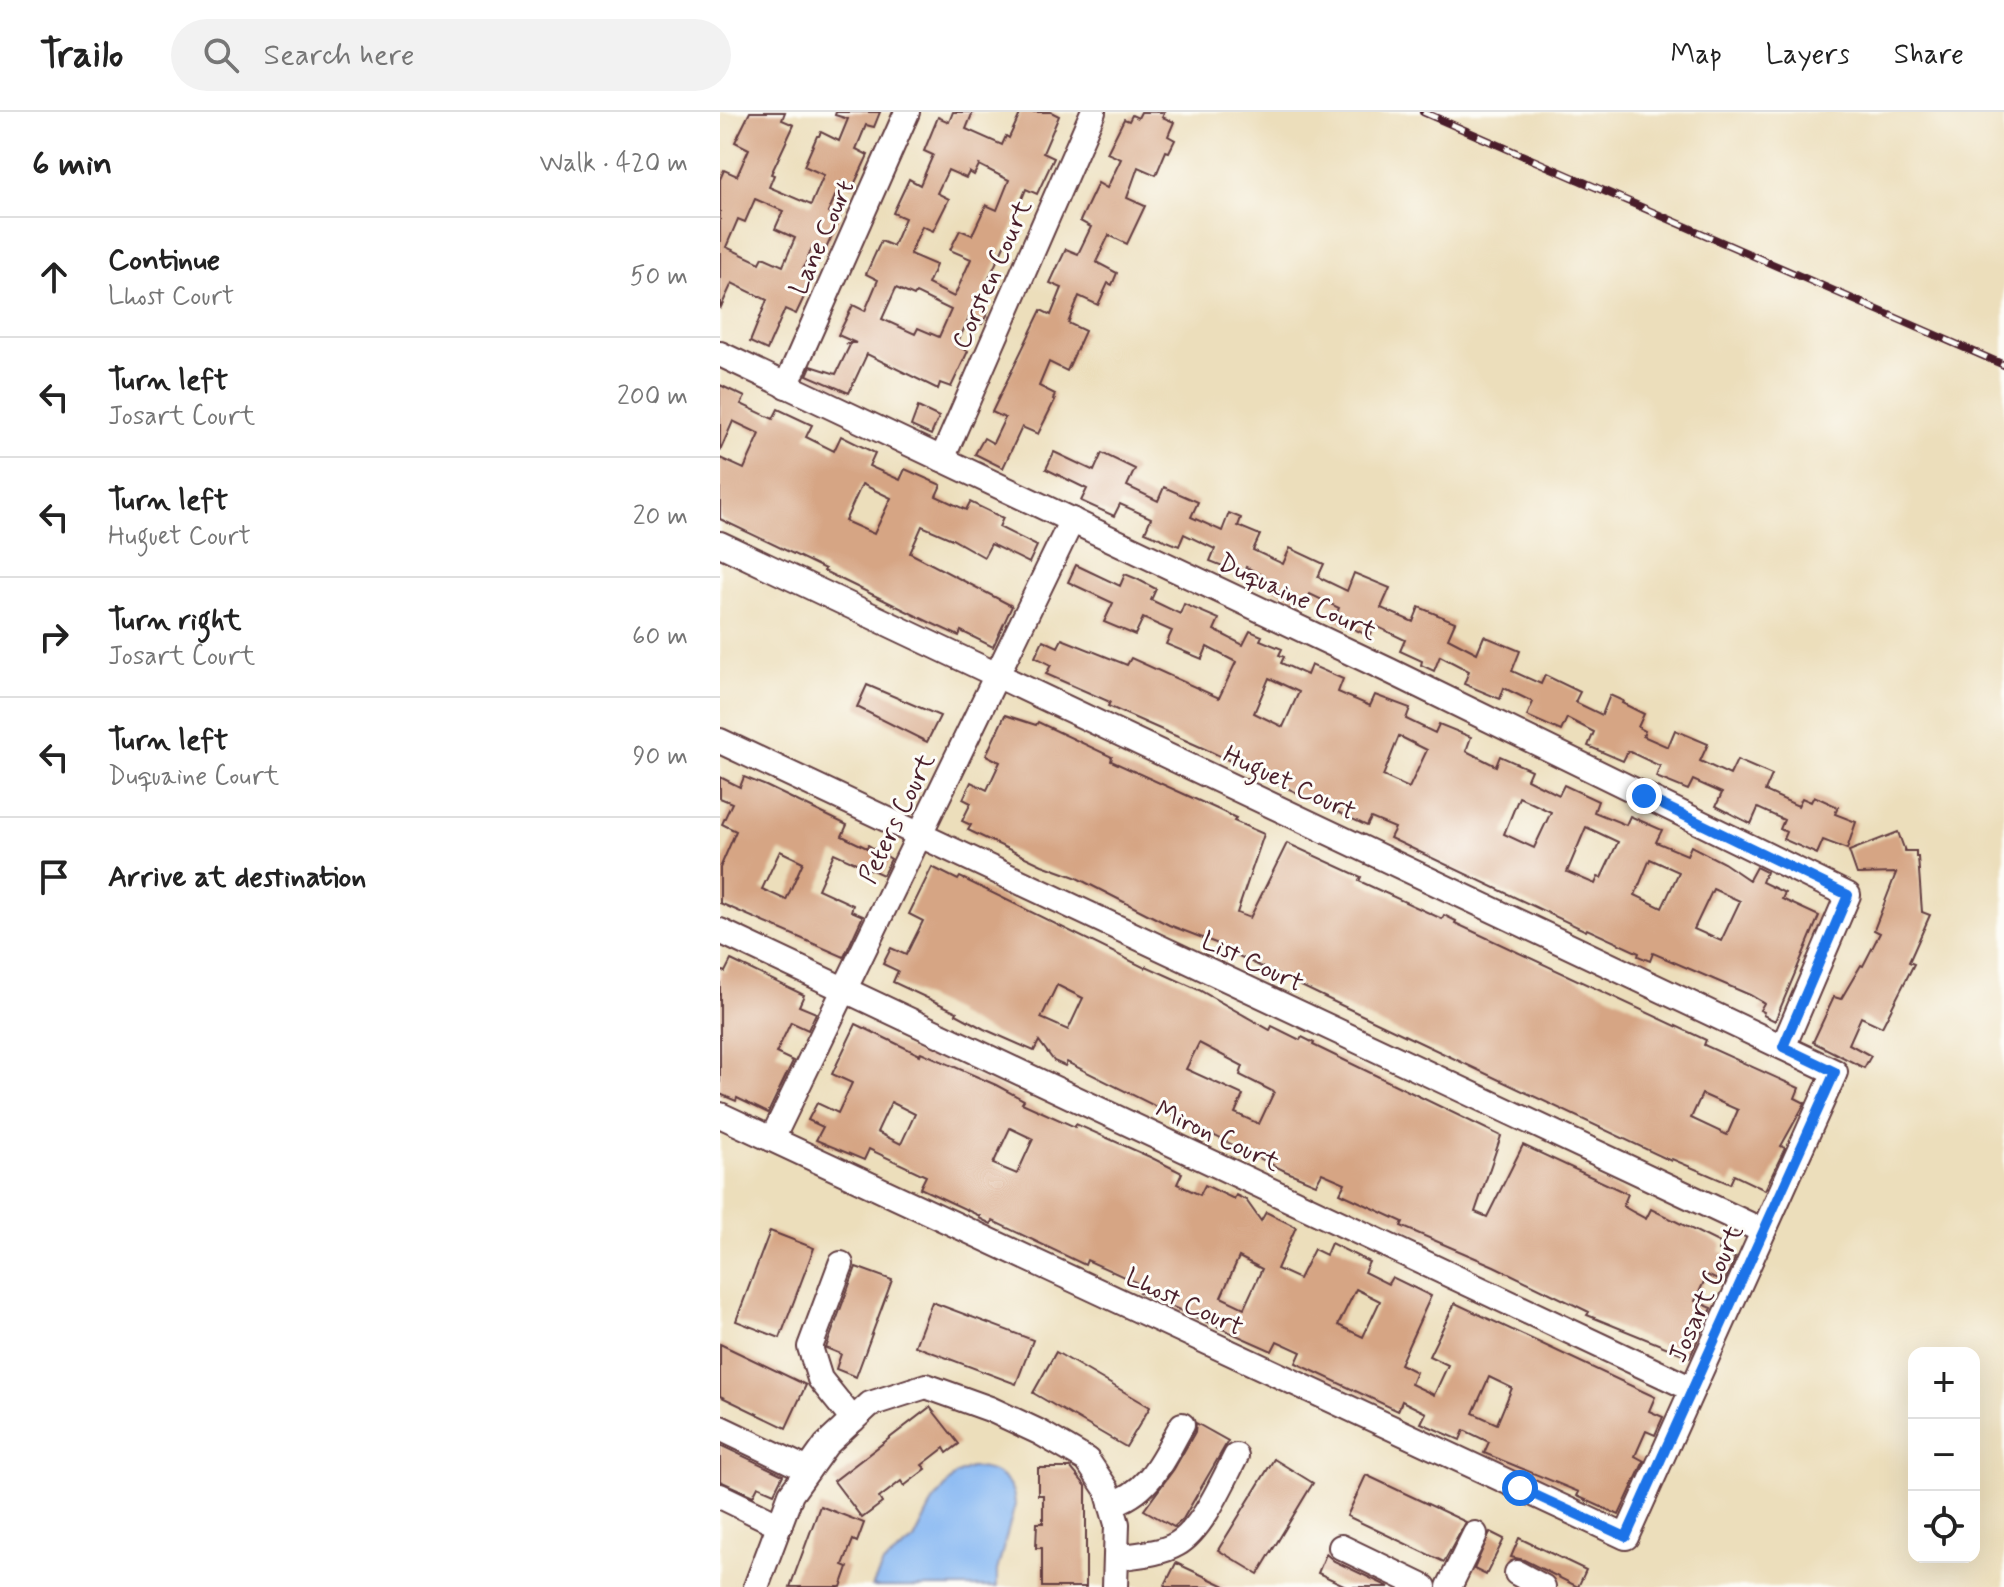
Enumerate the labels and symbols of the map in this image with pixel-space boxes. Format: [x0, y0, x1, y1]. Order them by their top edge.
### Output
street label: Lane Court [782, 175, 863, 301]
street label: Corsten Court [945, 195, 1041, 355]
street label: Duquaine Court [1212, 546, 1382, 649]
street label: Huguet Court [1216, 738, 1361, 832]
street label: Peters Court [852, 748, 944, 890]
route end [1626, 778, 1662, 814]
street label: List Court [1195, 924, 1309, 1001]
street label: Miron Court [1149, 1093, 1285, 1180]
street label: Josart Court [1661, 1220, 1752, 1368]
street label: Lhost Court [1120, 1261, 1249, 1345]
route start [1502, 1470, 1538, 1506]

